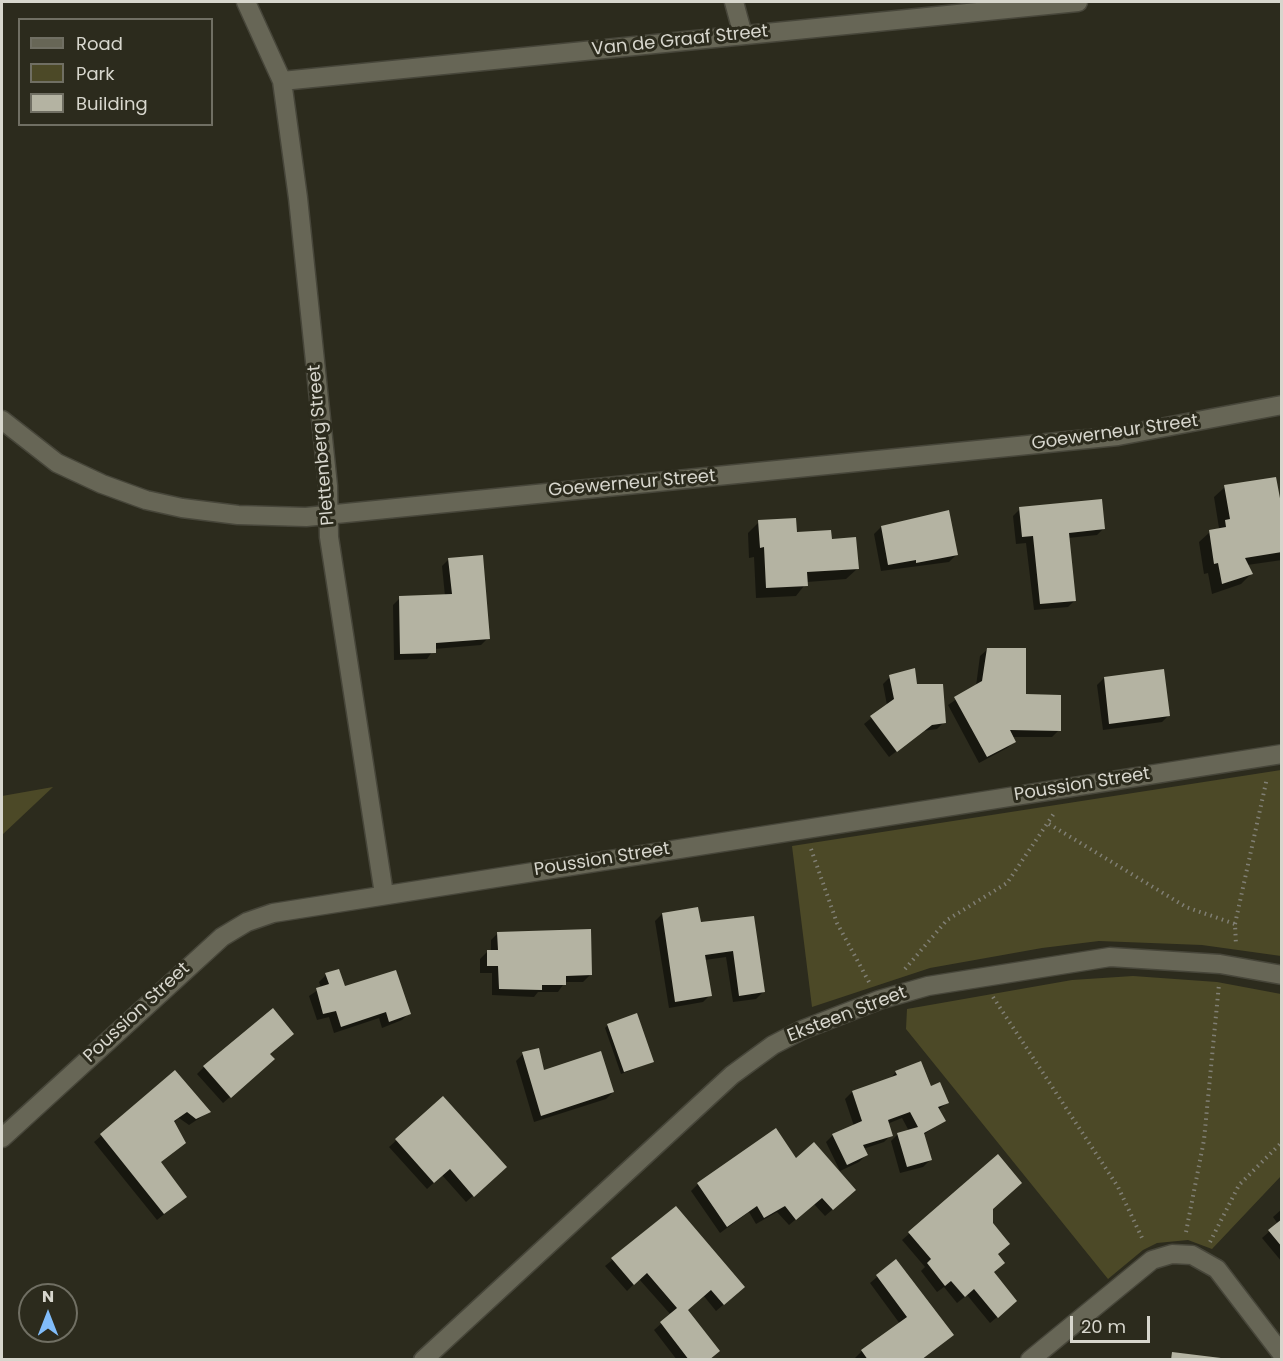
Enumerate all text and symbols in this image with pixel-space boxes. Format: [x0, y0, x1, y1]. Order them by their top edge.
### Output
legend [18, 18, 213, 126]
street label: Van de Graaf Street [591, 21, 769, 61]
text: Road [76, 31, 123, 56]
text: Park [76, 61, 115, 86]
text: Building [76, 91, 148, 116]
street label: Plettenberg Street [304, 364, 340, 526]
street label: Goewerneur Street [1030, 411, 1200, 455]
street label: Goewerneur Street [548, 466, 716, 502]
street label: Poussion Street [1013, 764, 1151, 806]
street label: Poussion Street [533, 839, 671, 881]
street label: Poussion Street [79, 958, 195, 1068]
street label: Eksteen Street [784, 982, 910, 1048]
north arrow [18, 1283, 78, 1343]
text: N [42, 1285, 54, 1308]
scale bar [1073, 1304, 1152, 1342]
text: 20 m [1081, 1314, 1126, 1339]

